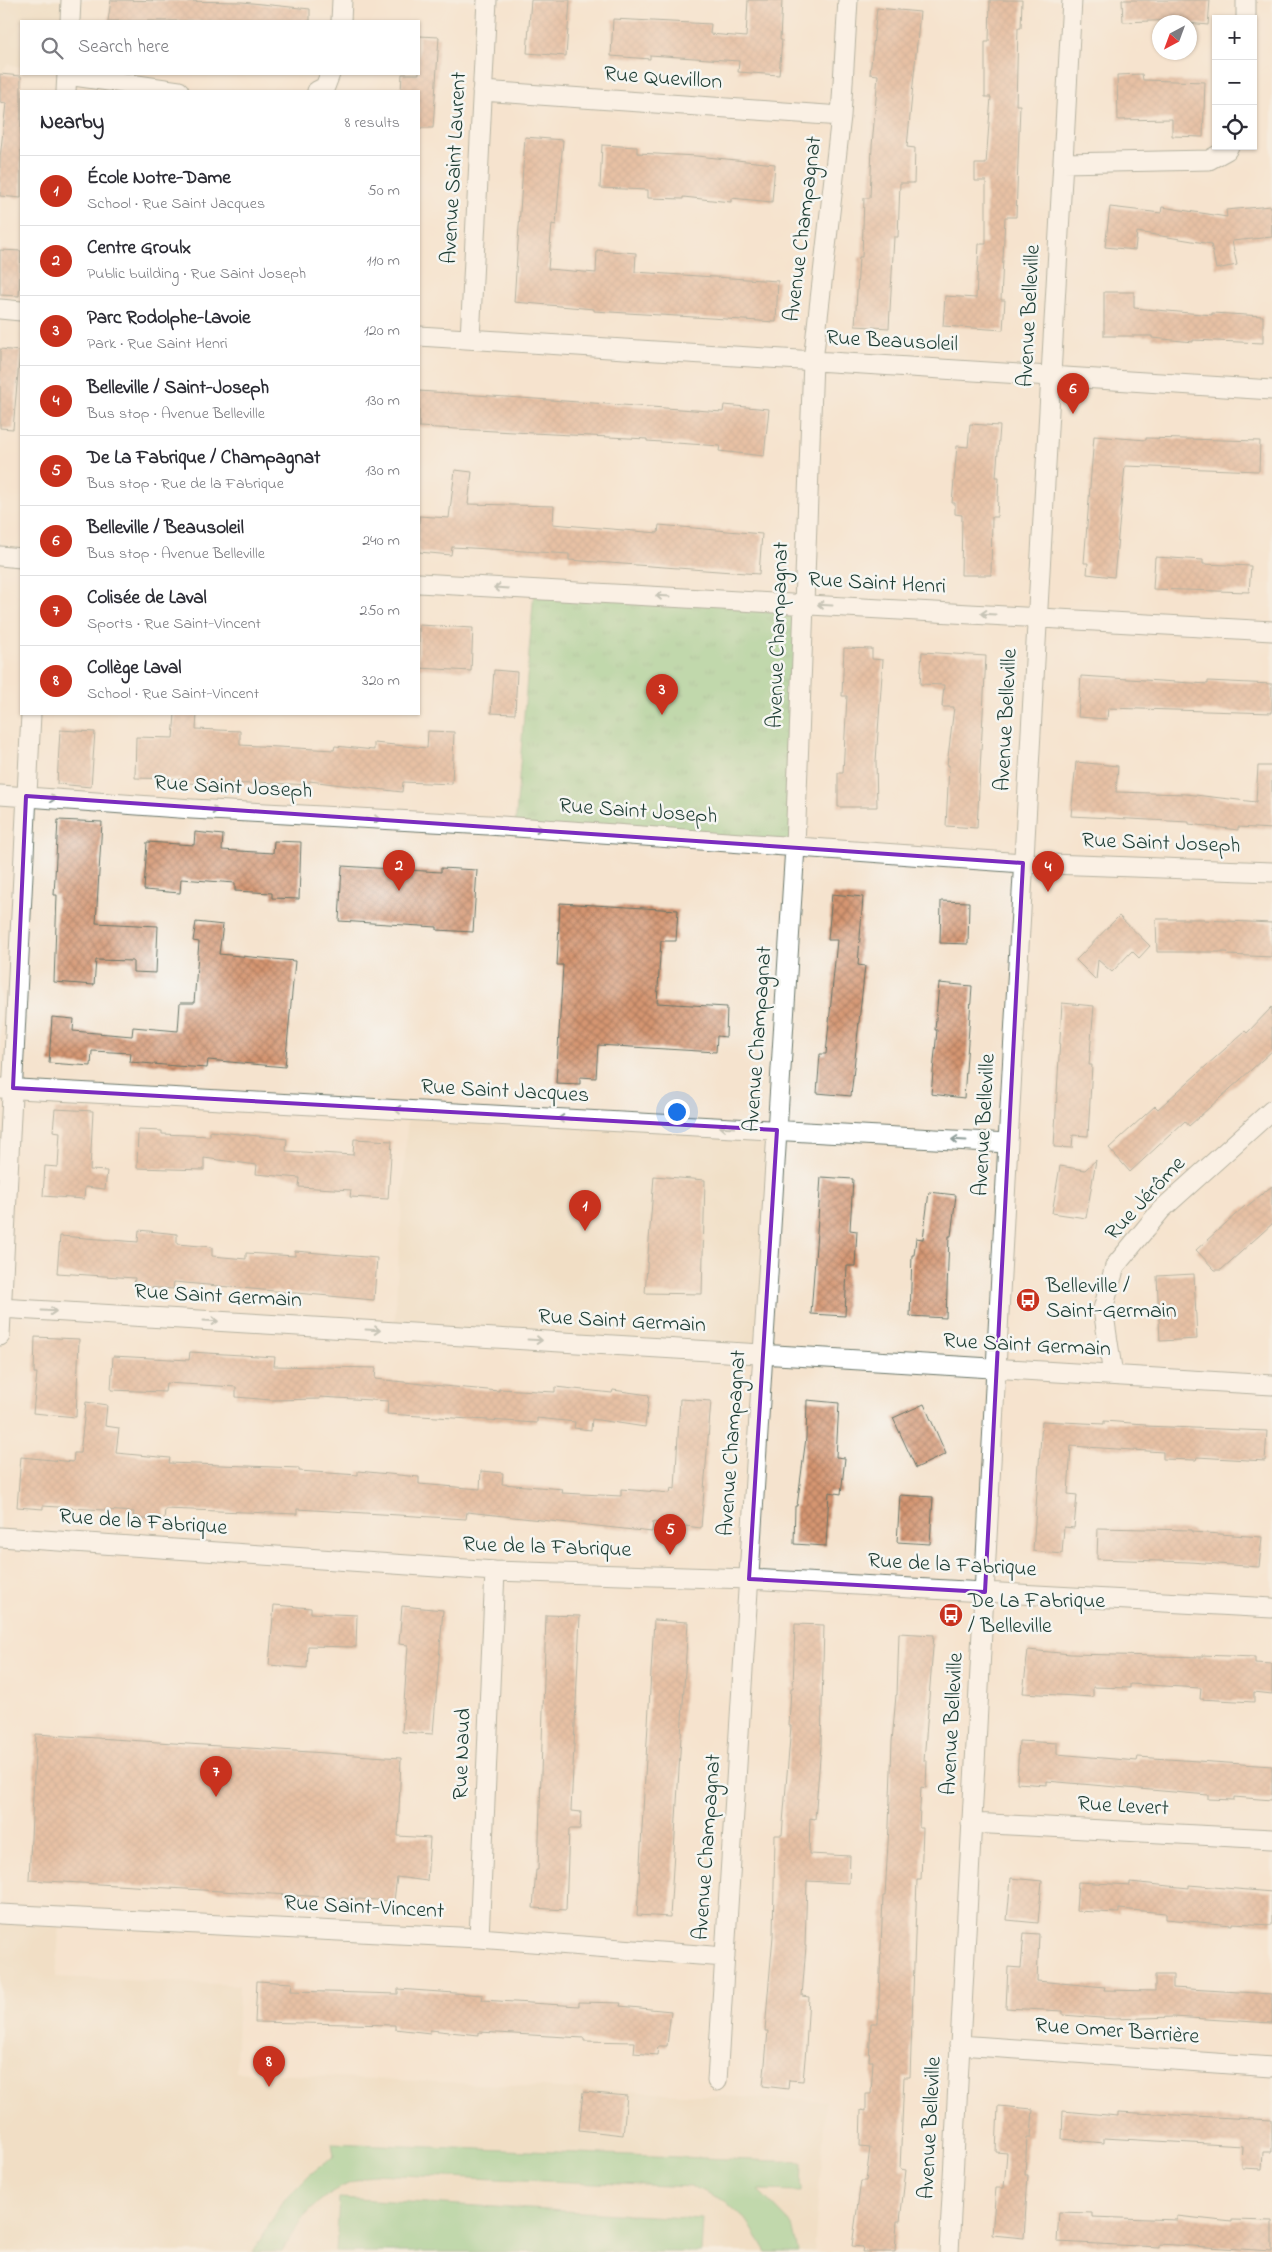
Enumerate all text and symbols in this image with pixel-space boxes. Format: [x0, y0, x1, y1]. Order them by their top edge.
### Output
north arrow [1152, 15, 1197, 60]
map controls [1212, 15, 1257, 150]
button: + [1212, 15, 1257, 60]
search box [20, 20, 420, 75]
icon: search [38, 34, 66, 62]
text: Search here [78, 34, 169, 61]
street label: Rue Quevillon [603, 59, 723, 99]
button: − [1212, 60, 1257, 105]
street label: Avenue Saint Laurent [434, 70, 476, 265]
button: locate [1212, 105, 1257, 150]
text: Nearby [40, 108, 104, 138]
text: 8 results [344, 111, 400, 135]
street label: Avenue Champagnat [777, 134, 832, 324]
text: École Notre-Dame [87, 165, 231, 192]
text: 1 [53, 179, 59, 203]
text: 50 m [368, 179, 400, 203]
text: School · Rue Saint Jacques [87, 192, 265, 216]
text: Centre Groulx [87, 235, 191, 262]
street label: Avenue Belleville [1010, 244, 1050, 388]
text: 2 [52, 249, 60, 273]
text: 110 m [366, 249, 400, 273]
text: Public building · Rue Saint Joseph [87, 262, 306, 286]
text: Parc Rodolphe-Lavoie [87, 305, 251, 332]
text: 3 [53, 319, 59, 343]
text: 120 m [364, 319, 400, 343]
street label: Rue Beausoleil [825, 323, 959, 361]
text: Park · Rue Saint Henri [87, 332, 228, 356]
pin: 6 [1057, 373, 1089, 414]
text: Belleville / Saint-Joseph [87, 375, 269, 402]
text: 4 [53, 389, 59, 413]
text: 130 m [365, 389, 400, 413]
text: Bus stop · Avenue Belleville [87, 402, 265, 426]
text: De La Fabrique / Champagnat [87, 445, 320, 472]
text: 5 [51, 459, 61, 483]
text: 130 m [365, 459, 400, 483]
text: Bus stop · Rue de la Fabrique [87, 472, 284, 496]
text: Belleville / Beausoleil [87, 515, 244, 542]
text: 6 [52, 529, 60, 553]
text: 240 m [362, 529, 400, 553]
street label: Avenue Champagnat [760, 541, 799, 729]
text: Bus stop · Avenue Belleville [87, 542, 265, 566]
street label: Rue Saint Henri [807, 564, 947, 604]
one-way arrow [493, 583, 509, 592]
text: Colisée de Laval [87, 585, 207, 612]
one-way arrow [655, 592, 671, 601]
text: 7 [53, 599, 59, 623]
text: 250 m [360, 599, 400, 623]
one-way arrow [818, 600, 834, 609]
one-way arrow [980, 610, 996, 619]
text: Sports · Rue Saint-Vincent [87, 612, 261, 636]
street label: Avenue Belleville [987, 648, 1027, 792]
text: Collège Laval [87, 655, 182, 682]
text: 8 [53, 669, 59, 693]
text: 320 m [362, 669, 400, 693]
pin: 3 [646, 674, 678, 715]
text: School · Rue Saint-Vincent [87, 682, 259, 706]
street label: Rue Saint Joseph [153, 768, 313, 808]
street label: Rue Saint Joseph [558, 791, 718, 833]
one-way arrow [40, 793, 56, 803]
one-way arrow [202, 806, 218, 815]
one-way arrow [365, 815, 381, 824]
one-way arrow [527, 824, 543, 833]
street label: Rue Saint Joseph [1081, 825, 1241, 863]
pin: 2 [383, 850, 415, 891]
pin: 4 [1032, 851, 1064, 892]
street label: Avenue Champagnat [737, 944, 783, 1133]
street label: Avenue Belleville [965, 1053, 1005, 1197]
street label: Rue Saint Jacques [420, 1072, 590, 1112]
your location [664, 1099, 690, 1125]
one-way arrow [395, 1105, 411, 1114]
one-way arrow [557, 1114, 573, 1123]
one-way arrow [719, 1123, 735, 1132]
one-way arrow [951, 1136, 967, 1145]
street label: Rue Jérôme [1098, 1149, 1194, 1249]
pin: 1 [569, 1190, 601, 1231]
place label: Belleville / Saint-Germain [1045, 1271, 1177, 1328]
street label: Rue Saint Germain [133, 1277, 303, 1317]
bus stop icon: Belleville / Saint-Germain [1015, 1287, 1041, 1313]
street label: Rue Saint Germain [537, 1302, 707, 1342]
one-way arrow [40, 1306, 56, 1315]
one-way arrow [203, 1316, 219, 1325]
one-way arrow [365, 1326, 381, 1335]
street label: Rue Saint Germain [942, 1326, 1112, 1366]
one-way arrow [527, 1336, 543, 1345]
street label: Avenue Champagnat [711, 1348, 757, 1537]
street label: Rue de la Fabrique [58, 1501, 228, 1545]
pin: 5 [654, 1514, 686, 1555]
street label: Rue de la Fabrique [462, 1529, 632, 1567]
street label: Rue de la Fabrique [867, 1546, 1037, 1586]
place label: De La Fabrique / Belleville [967, 1586, 1105, 1643]
bus stop icon: De La Fabrique / Belleville [938, 1602, 964, 1628]
street label: Avenue Belleville [933, 1652, 973, 1796]
street label: Rue Naud [445, 1708, 481, 1800]
street label: Avenue Champagnat [686, 1752, 732, 1941]
pin: 7 [200, 1756, 232, 1797]
street label: Rue Levert [1077, 1789, 1170, 1825]
street label: Rue Saint-Vincent [283, 1888, 446, 1928]
street label: Rue Omer Barrière [1034, 2010, 1200, 2054]
pin: 8 [253, 2046, 285, 2087]
street label: Avenue Belleville [911, 2056, 951, 2200]

